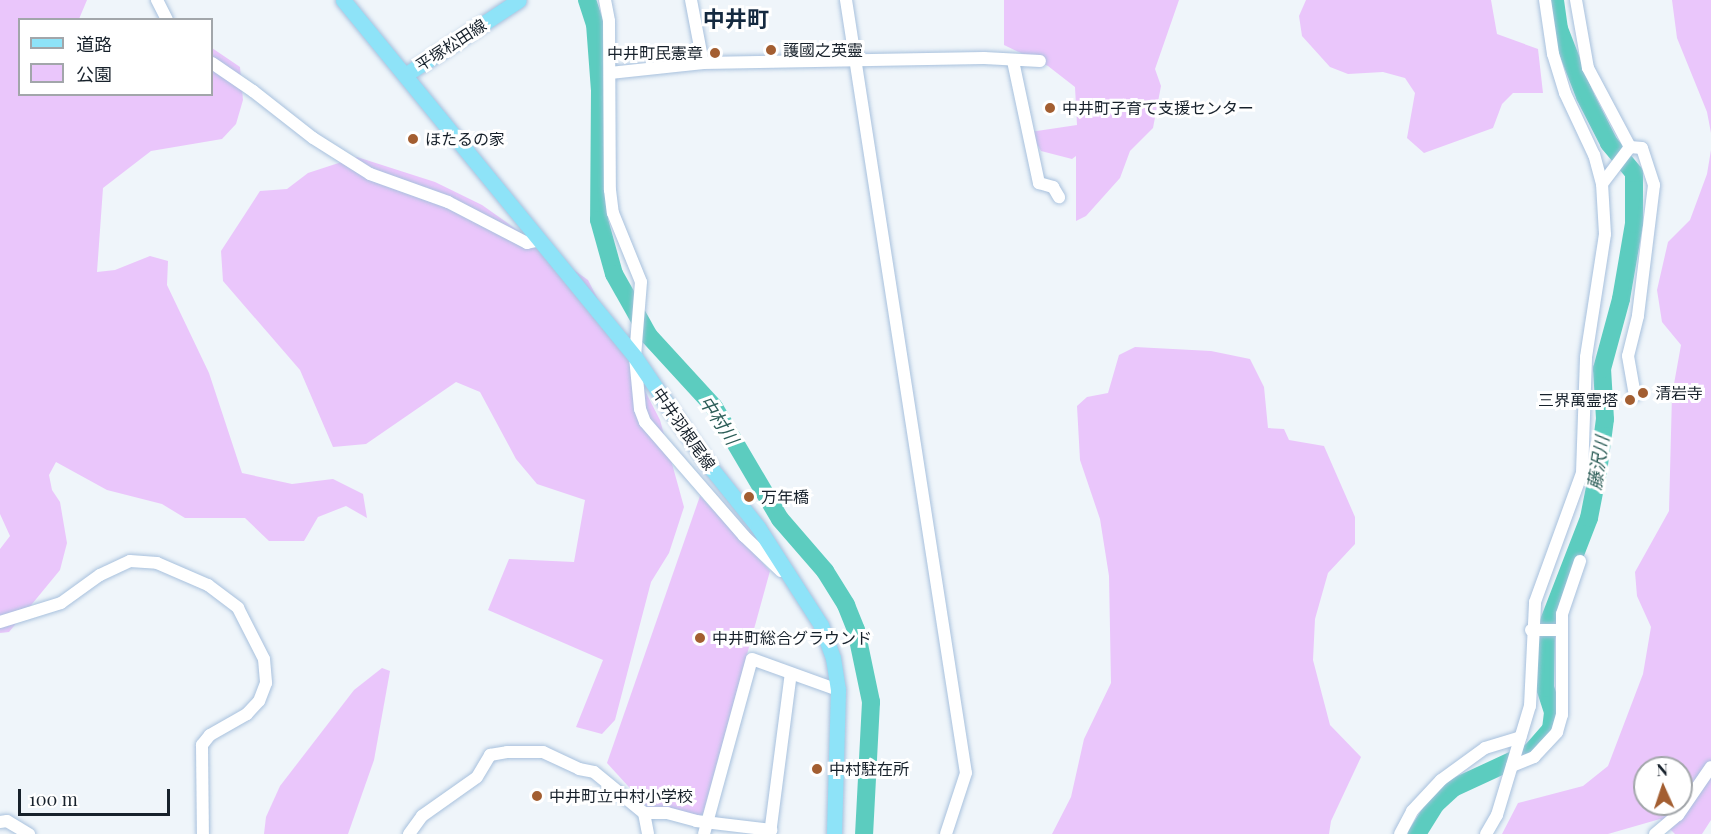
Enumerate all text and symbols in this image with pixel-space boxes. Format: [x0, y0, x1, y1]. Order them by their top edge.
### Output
district label: 中井町 [703, 6, 769, 32]
street label: 平塚松田線 [412, 15, 490, 75]
legend [18, 18, 213, 96]
text: 道路 [76, 32, 112, 56]
place label: 護國之英靈 [783, 40, 863, 60]
place label: 中井町民憲章 [607, 43, 703, 63]
marker: 護國之英靈 [764, 43, 778, 57]
marker: 中井町民憲章 [708, 46, 722, 60]
text: 公園 [76, 62, 112, 86]
place label: 中井町子育て支援センター [1062, 98, 1254, 118]
marker: 中井町子育て支援センター [1043, 101, 1057, 115]
place label: ほたるの家 [425, 129, 505, 149]
marker: ほたるの家 [406, 132, 420, 146]
place label: 清岩寺 [1655, 383, 1703, 403]
street label: 中井羽根尾線 [649, 384, 719, 474]
marker: 清岩寺 [1636, 386, 1650, 400]
place label: 三界萬霊塔 [1538, 390, 1618, 410]
water label: 中村川 [695, 392, 743, 448]
marker: 三界萬霊塔 [1623, 393, 1637, 407]
water label: 藤沢川 [1583, 435, 1613, 491]
place label: 万年橋 [761, 487, 809, 507]
marker: 万年橋 [742, 490, 756, 504]
place label: 中井町総合グラウンド [712, 628, 872, 648]
marker: 中井町総合グラウンド [693, 631, 707, 645]
north arrow [1633, 756, 1693, 816]
place label: 中村駐在所 [829, 759, 909, 779]
text: N [1656, 759, 1668, 780]
marker: 中村駐在所 [810, 762, 824, 776]
scale bar [21, 777, 172, 815]
place label: 中井町立中村小学校 [549, 786, 693, 806]
text: 100 m [29, 787, 78, 811]
marker: 中井町立中村小学校 [530, 789, 544, 803]

